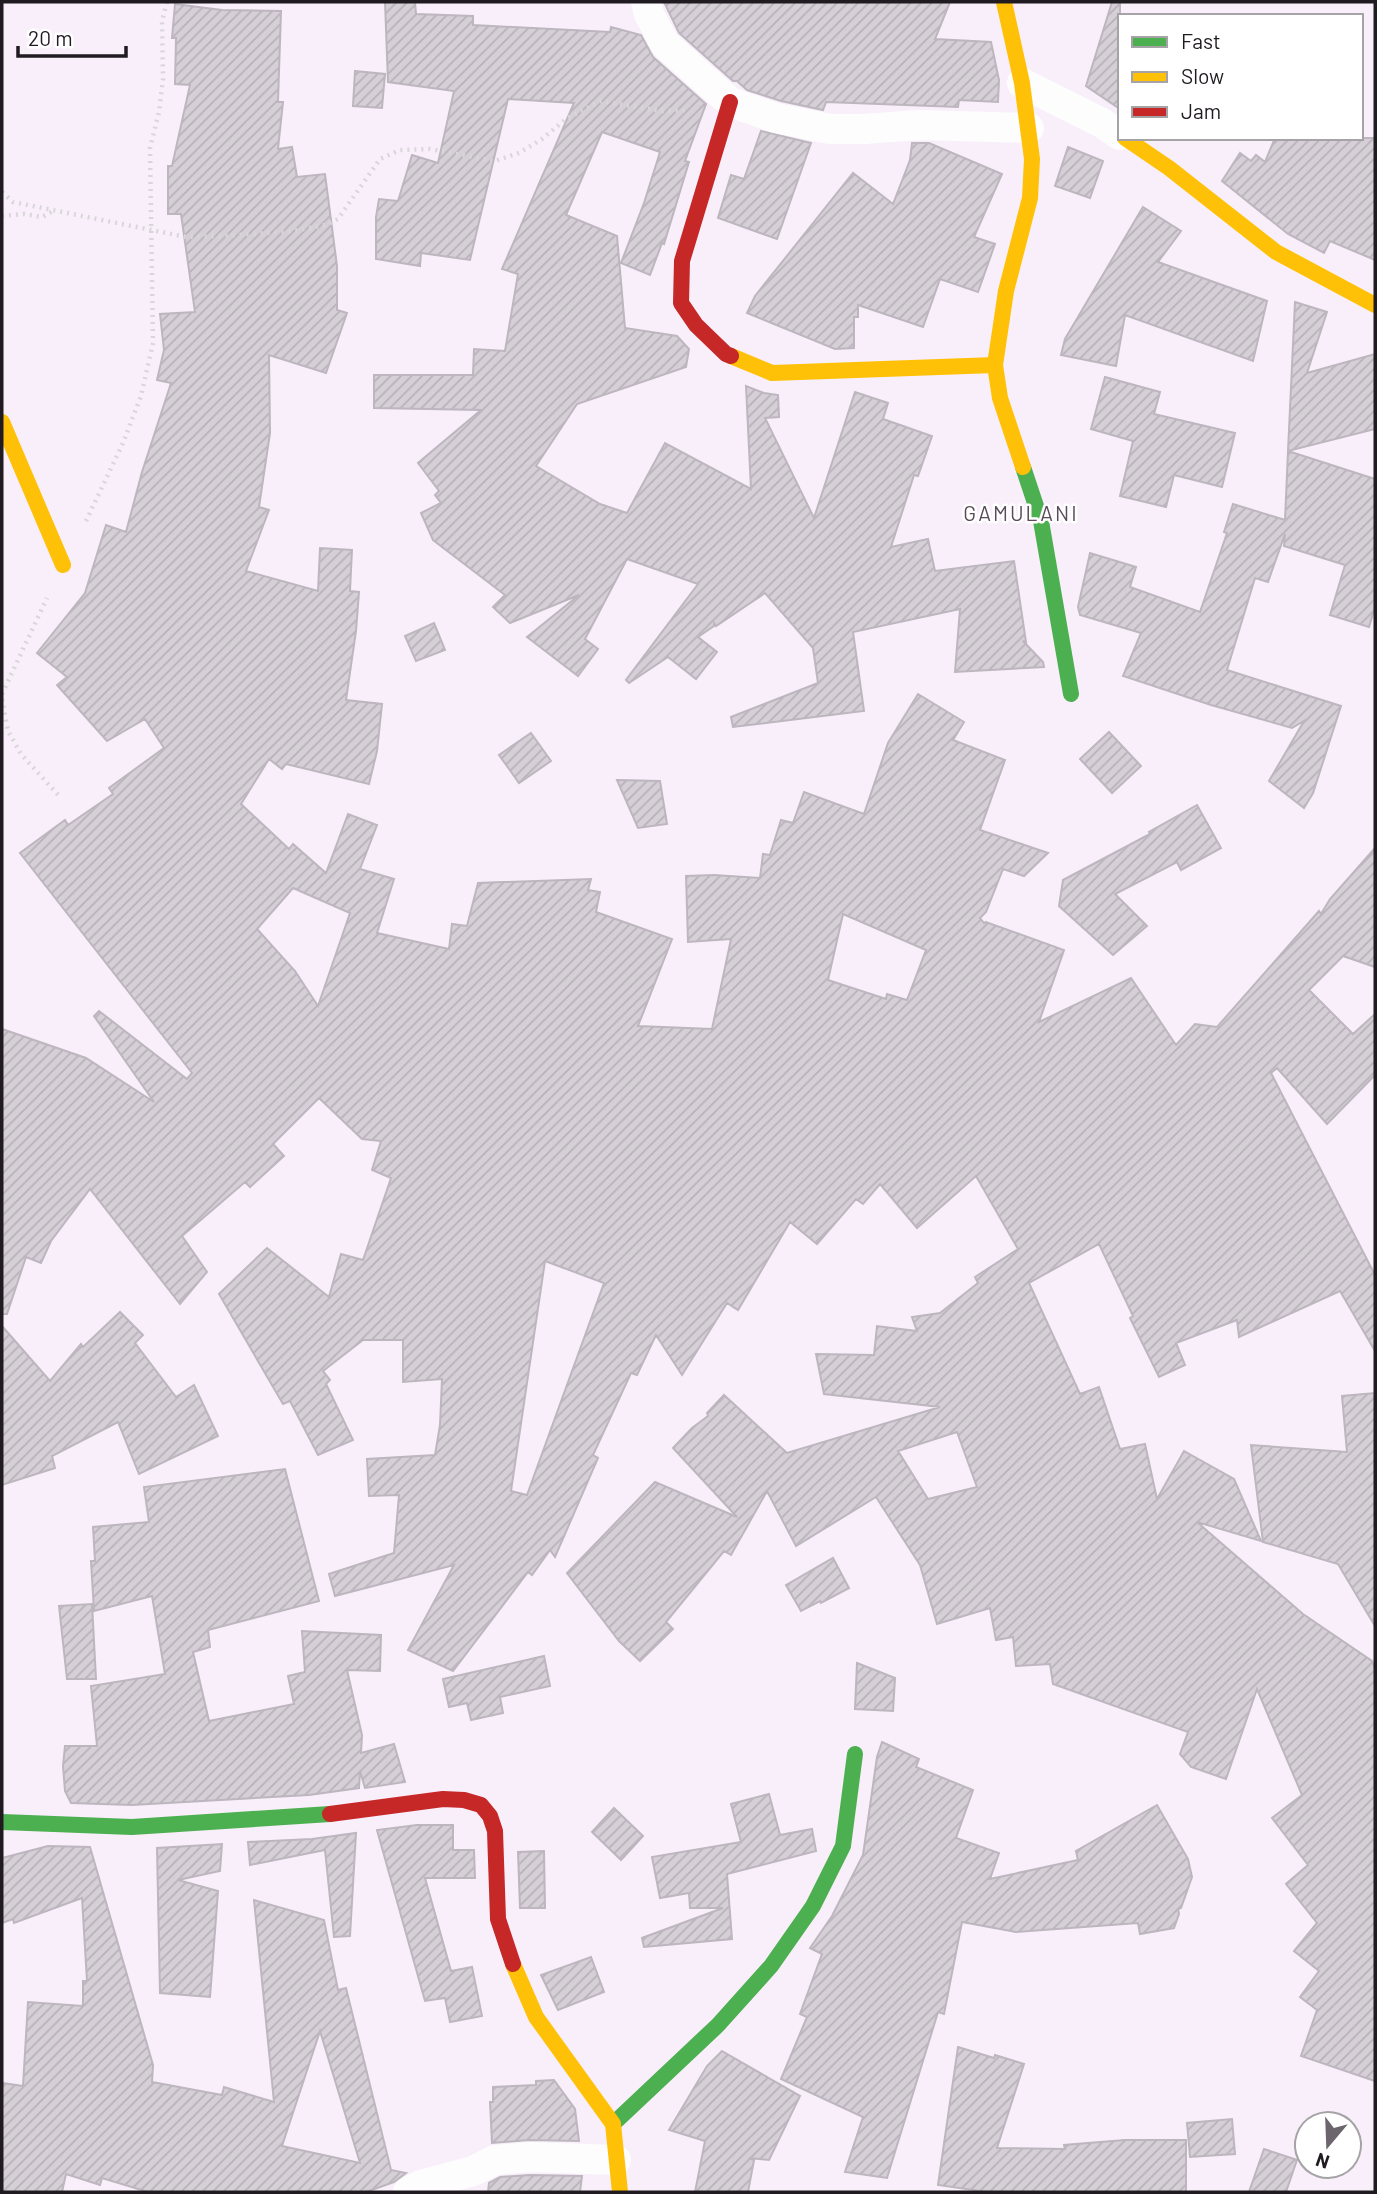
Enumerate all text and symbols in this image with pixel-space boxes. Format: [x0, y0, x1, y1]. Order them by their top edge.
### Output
scale bar [18, 14, 126, 58]
legend [1118, 14, 1363, 140]
text: 20 m [28, 25, 73, 50]
text: Fast [1181, 28, 1221, 53]
text: Slow [1181, 63, 1224, 88]
text: Jam [1181, 98, 1221, 123]
district label: GAMULANI [963, 500, 1079, 525]
north arrow [1293, 2110, 1363, 2180]
text: N [1313, 2149, 1332, 2174]

